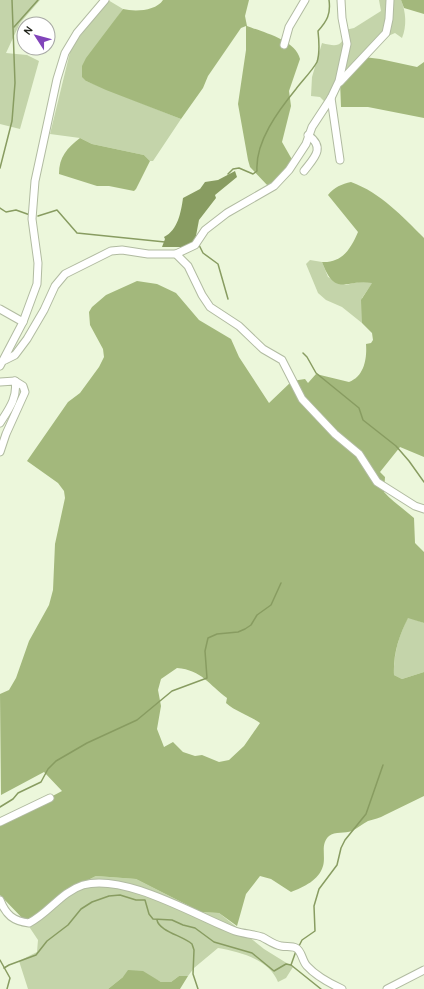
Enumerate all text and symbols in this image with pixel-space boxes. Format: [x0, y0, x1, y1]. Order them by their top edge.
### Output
north arrow [16, 16, 56, 56]
text: N [21, 23, 36, 37]

